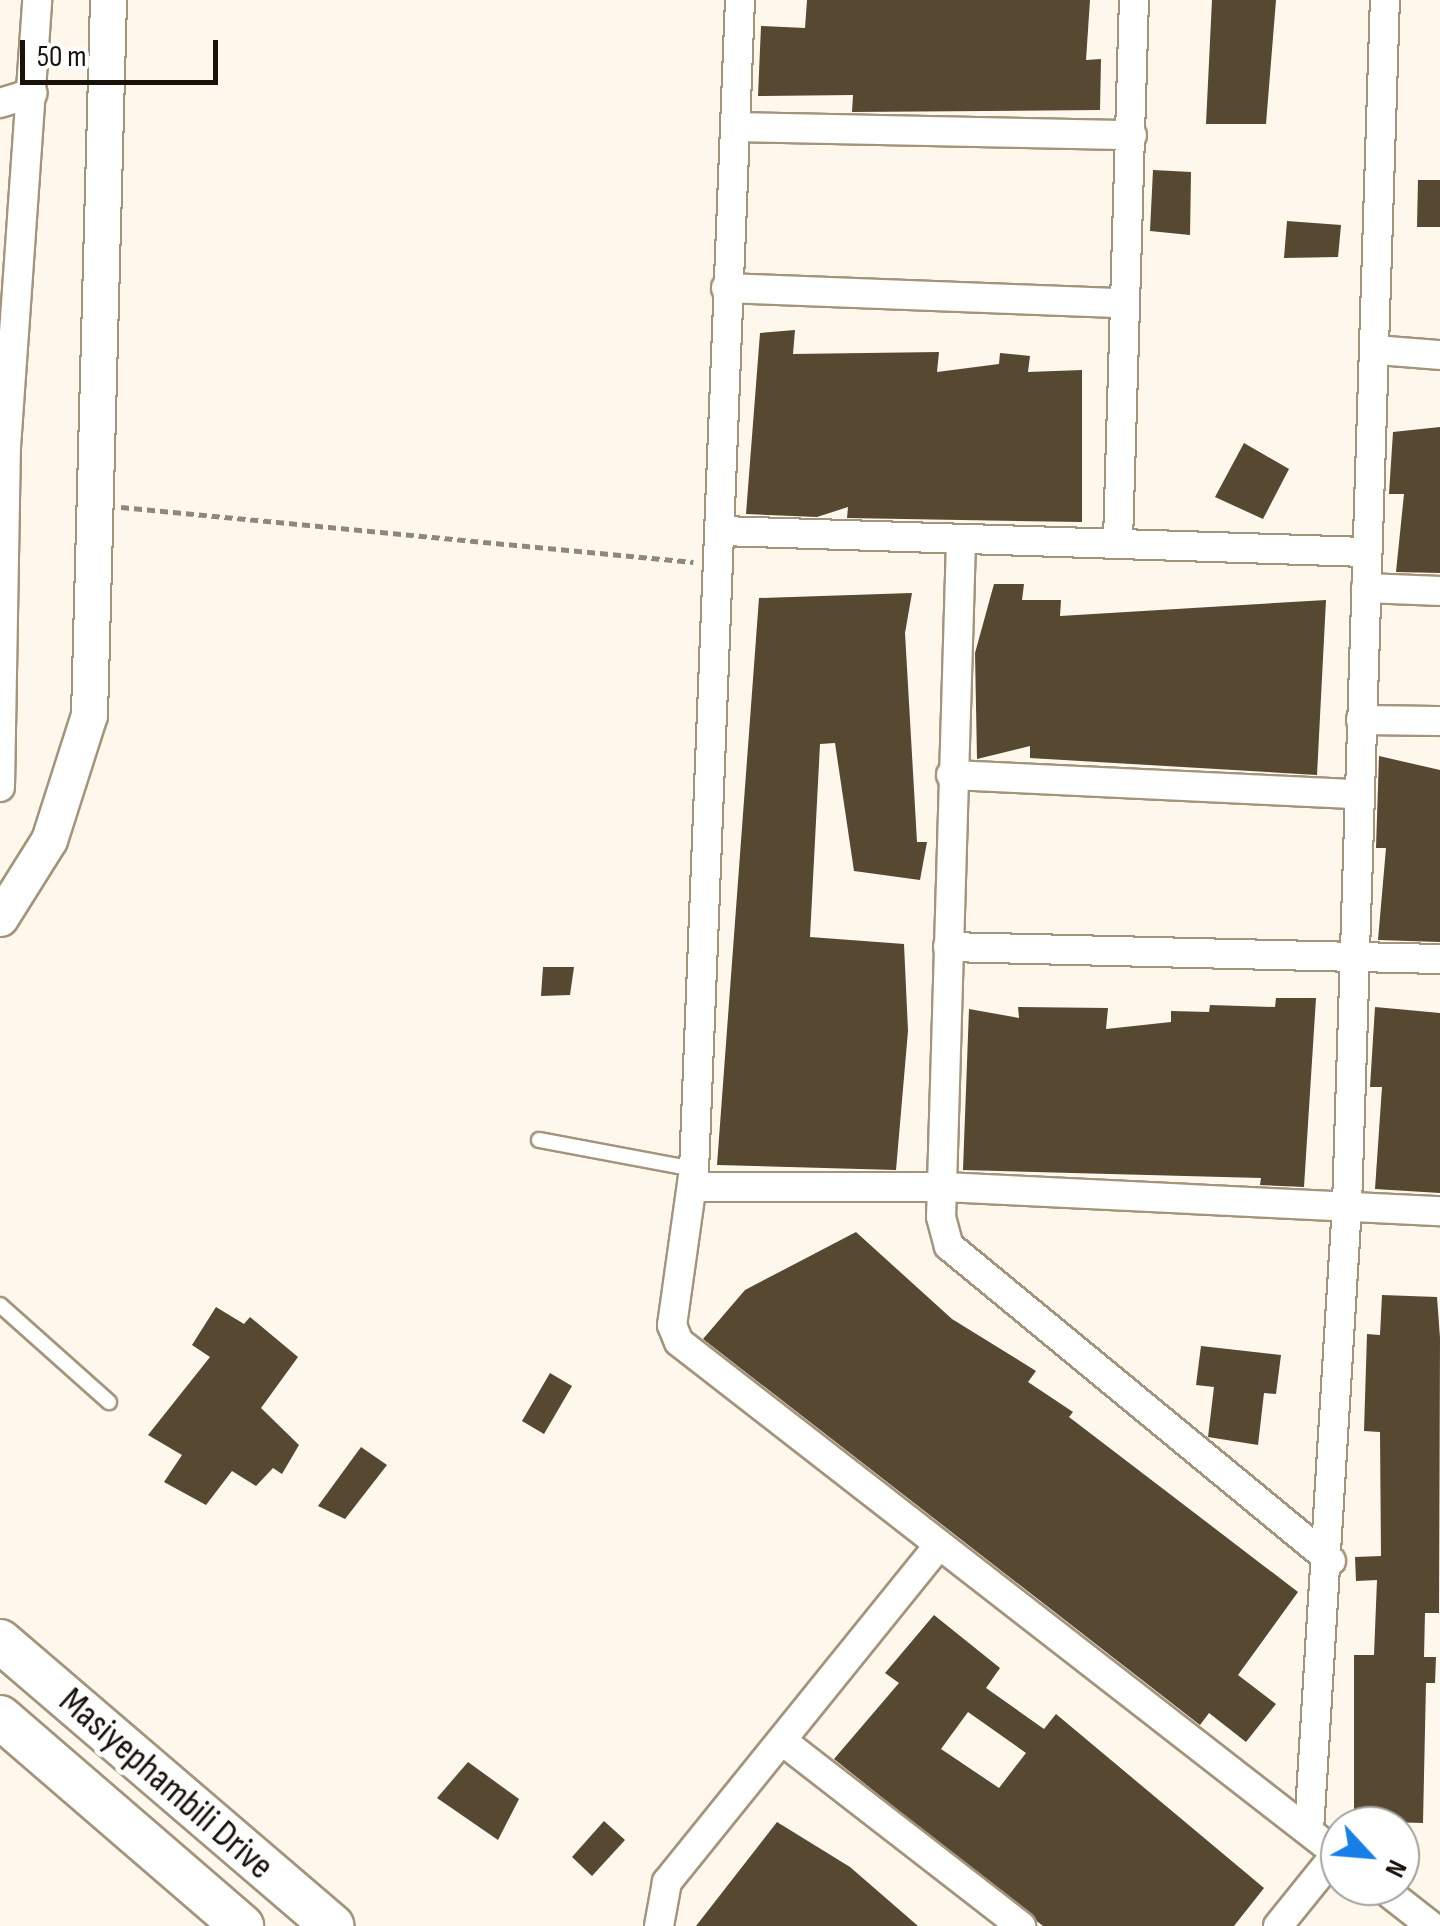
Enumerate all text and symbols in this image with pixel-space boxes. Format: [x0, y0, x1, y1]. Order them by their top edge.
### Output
scale bar [25, 20, 222, 82]
text: 50 m [37, 39, 86, 75]
street label: Masiyephambili Drive [50, 1679, 282, 1889]
north arrow [1320, 1806, 1420, 1906]
text: N [1378, 1855, 1414, 1882]

